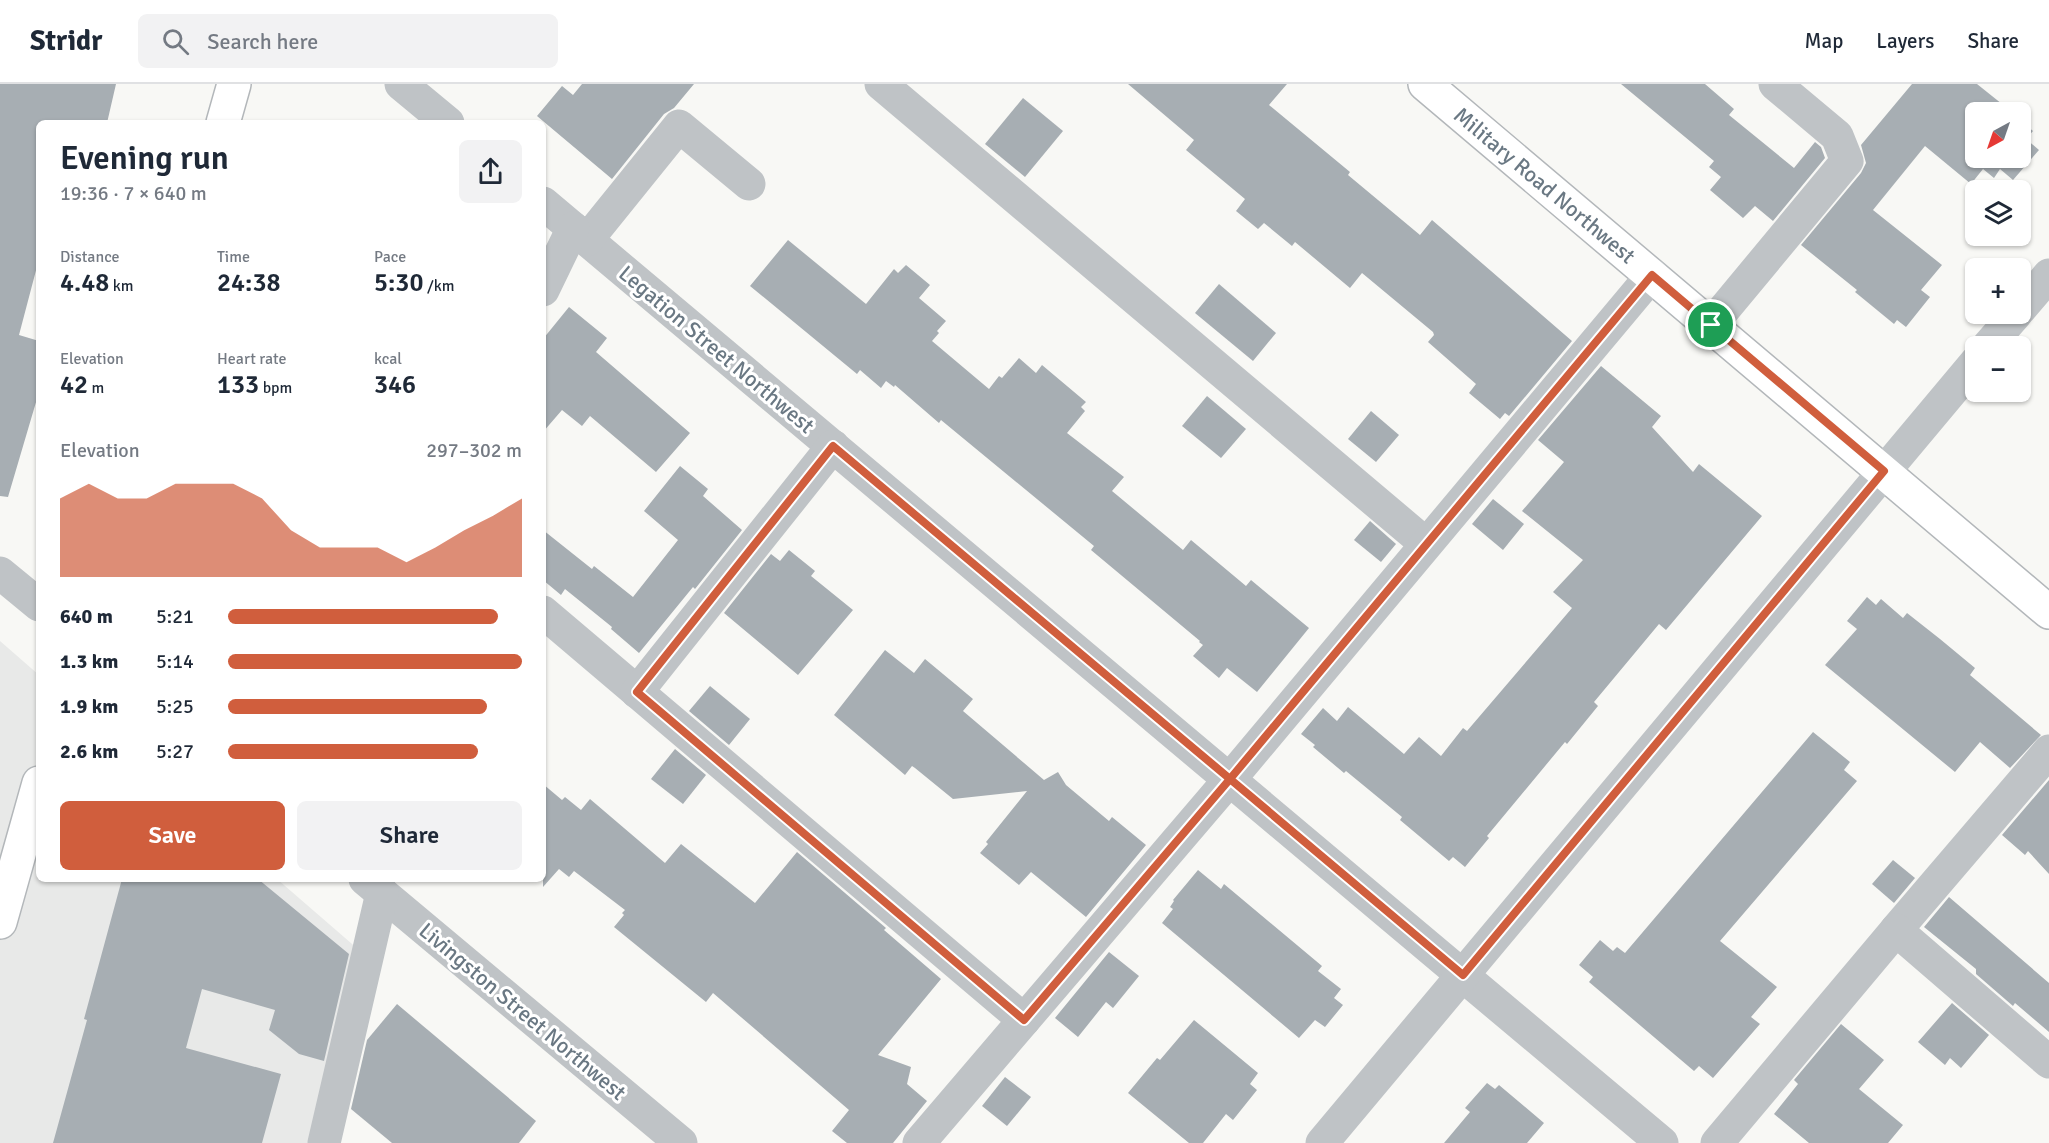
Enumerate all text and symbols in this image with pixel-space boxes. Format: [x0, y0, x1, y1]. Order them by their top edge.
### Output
search box [138, 14, 558, 68]
text: Stridr [30, 24, 102, 58]
icon: search [159, 25, 192, 58]
text: Search here [207, 28, 318, 55]
text: Map [1805, 28, 1843, 54]
text: Layers [1876, 28, 1934, 54]
text: Share [1967, 28, 2019, 54]
street label: Military Road Northwest [1448, 102, 1641, 269]
north arrow [1965, 102, 2031, 168]
map controls [1965, 102, 2031, 402]
text: Evening run [60, 138, 229, 179]
button: share [459, 140, 522, 203]
button: layers [1965, 180, 2031, 246]
text: 19:36 · 7 × 640 m [60, 181, 207, 206]
text: Distance [60, 247, 120, 267]
text: Time [217, 247, 250, 267]
text: Pace [374, 247, 406, 267]
button: + [1965, 258, 2031, 324]
street label: Legation Street Northwest [613, 260, 820, 439]
text: 4.48 [60, 267, 109, 299]
text: 24:38 [217, 267, 281, 299]
text: 5:30 [374, 267, 423, 299]
text: km [109, 276, 134, 296]
text: /km [423, 276, 455, 296]
pin [1685, 299, 1736, 350]
icon: arrive [1694, 308, 1727, 341]
button: − [1965, 336, 2031, 402]
text: Elevation [60, 349, 124, 369]
text: Heart rate [217, 349, 286, 369]
text: kcal [374, 349, 402, 369]
text: 42 [60, 369, 88, 401]
text: 133 [217, 369, 259, 401]
text: 346 [374, 369, 416, 401]
text: m [88, 378, 104, 398]
text: bpm [259, 378, 292, 398]
text: Elevation [60, 438, 140, 463]
text: 297–302 m [426, 438, 522, 463]
text: 640 m [60, 604, 113, 629]
text: 5:21 [156, 604, 194, 629]
text: 1.3 km [60, 649, 118, 674]
text: 5:14 [156, 649, 194, 674]
text: 1.9 km [60, 694, 118, 719]
text: 5:25 [156, 694, 194, 719]
text: 2.6 km [60, 739, 118, 764]
text: 5:27 [156, 739, 194, 764]
button: Save [60, 801, 285, 870]
button: Share [297, 801, 522, 870]
street label: Livingston Street Northwest [414, 917, 632, 1106]

